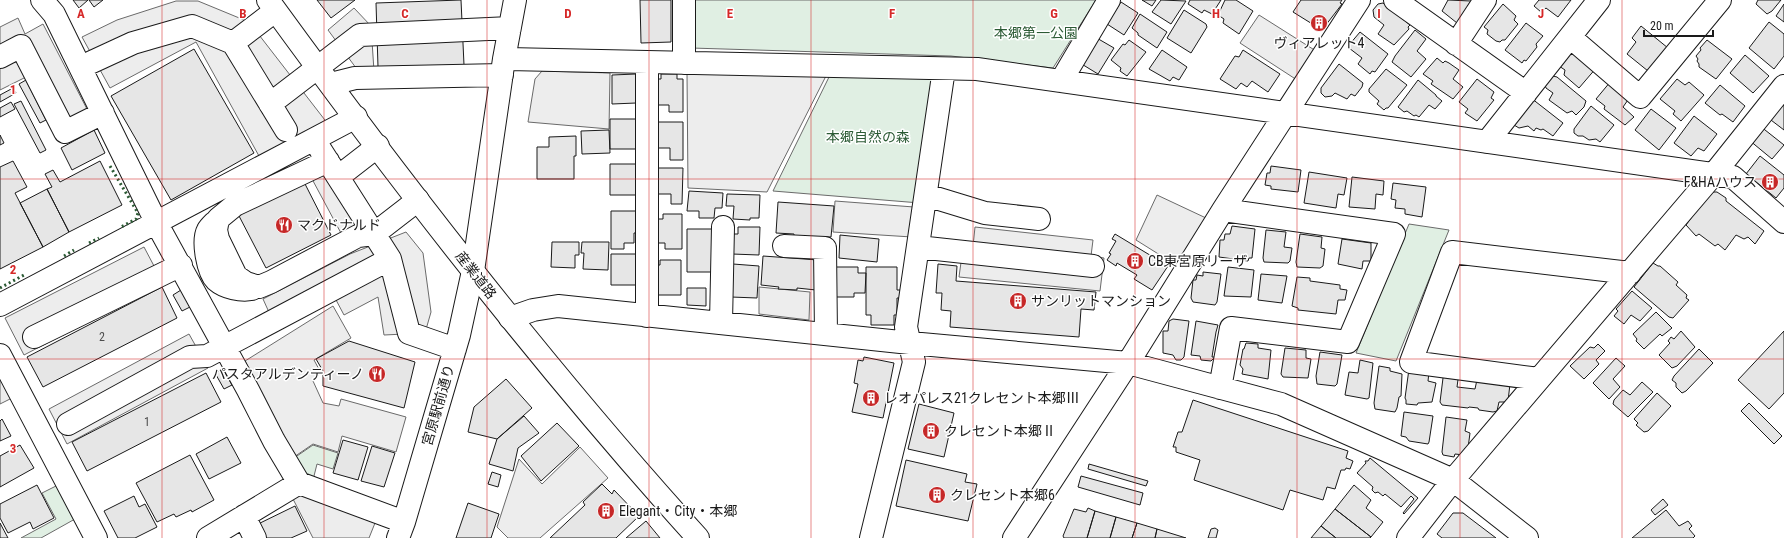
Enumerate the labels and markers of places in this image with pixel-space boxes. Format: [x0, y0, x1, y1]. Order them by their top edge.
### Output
building icon: ヴィアレット4 [1309, 13, 1329, 33]
place label: ヴィアレット4 [1274, 35, 1365, 51]
building icon: F&HAハウス [1760, 172, 1780, 192]
place label: F&HAハウス [1684, 174, 1757, 190]
restaurant icon: マクドナルド [274, 215, 294, 235]
place label: マクドナルド [297, 217, 381, 233]
building icon: CB東宮原リーザ [1125, 251, 1145, 271]
place label: CB東宮原リーザ [1148, 253, 1247, 269]
building icon: サンリットマンション [1008, 291, 1028, 311]
place label: サンリットマンション [1031, 293, 1171, 309]
restaurant icon: パスタアルデンティーノ [367, 364, 387, 384]
place label: パスタアルデンティーノ [212, 366, 364, 382]
building icon: レオパレス21クレセント本郷Ⅲ [861, 388, 881, 408]
place label: レオパレス21クレセント本郷Ⅲ [884, 390, 1080, 406]
building icon: クレセント本郷Ⅱ [921, 421, 941, 441]
place label: クレセント本郷Ⅱ [944, 423, 1056, 439]
building icon: クレセント本郷6 [927, 485, 947, 505]
place label: クレセント本郷6 [950, 487, 1055, 503]
building icon: Elegant・City・本郷 [596, 501, 616, 521]
place label: Elegant・City・本郷 [619, 503, 737, 519]

